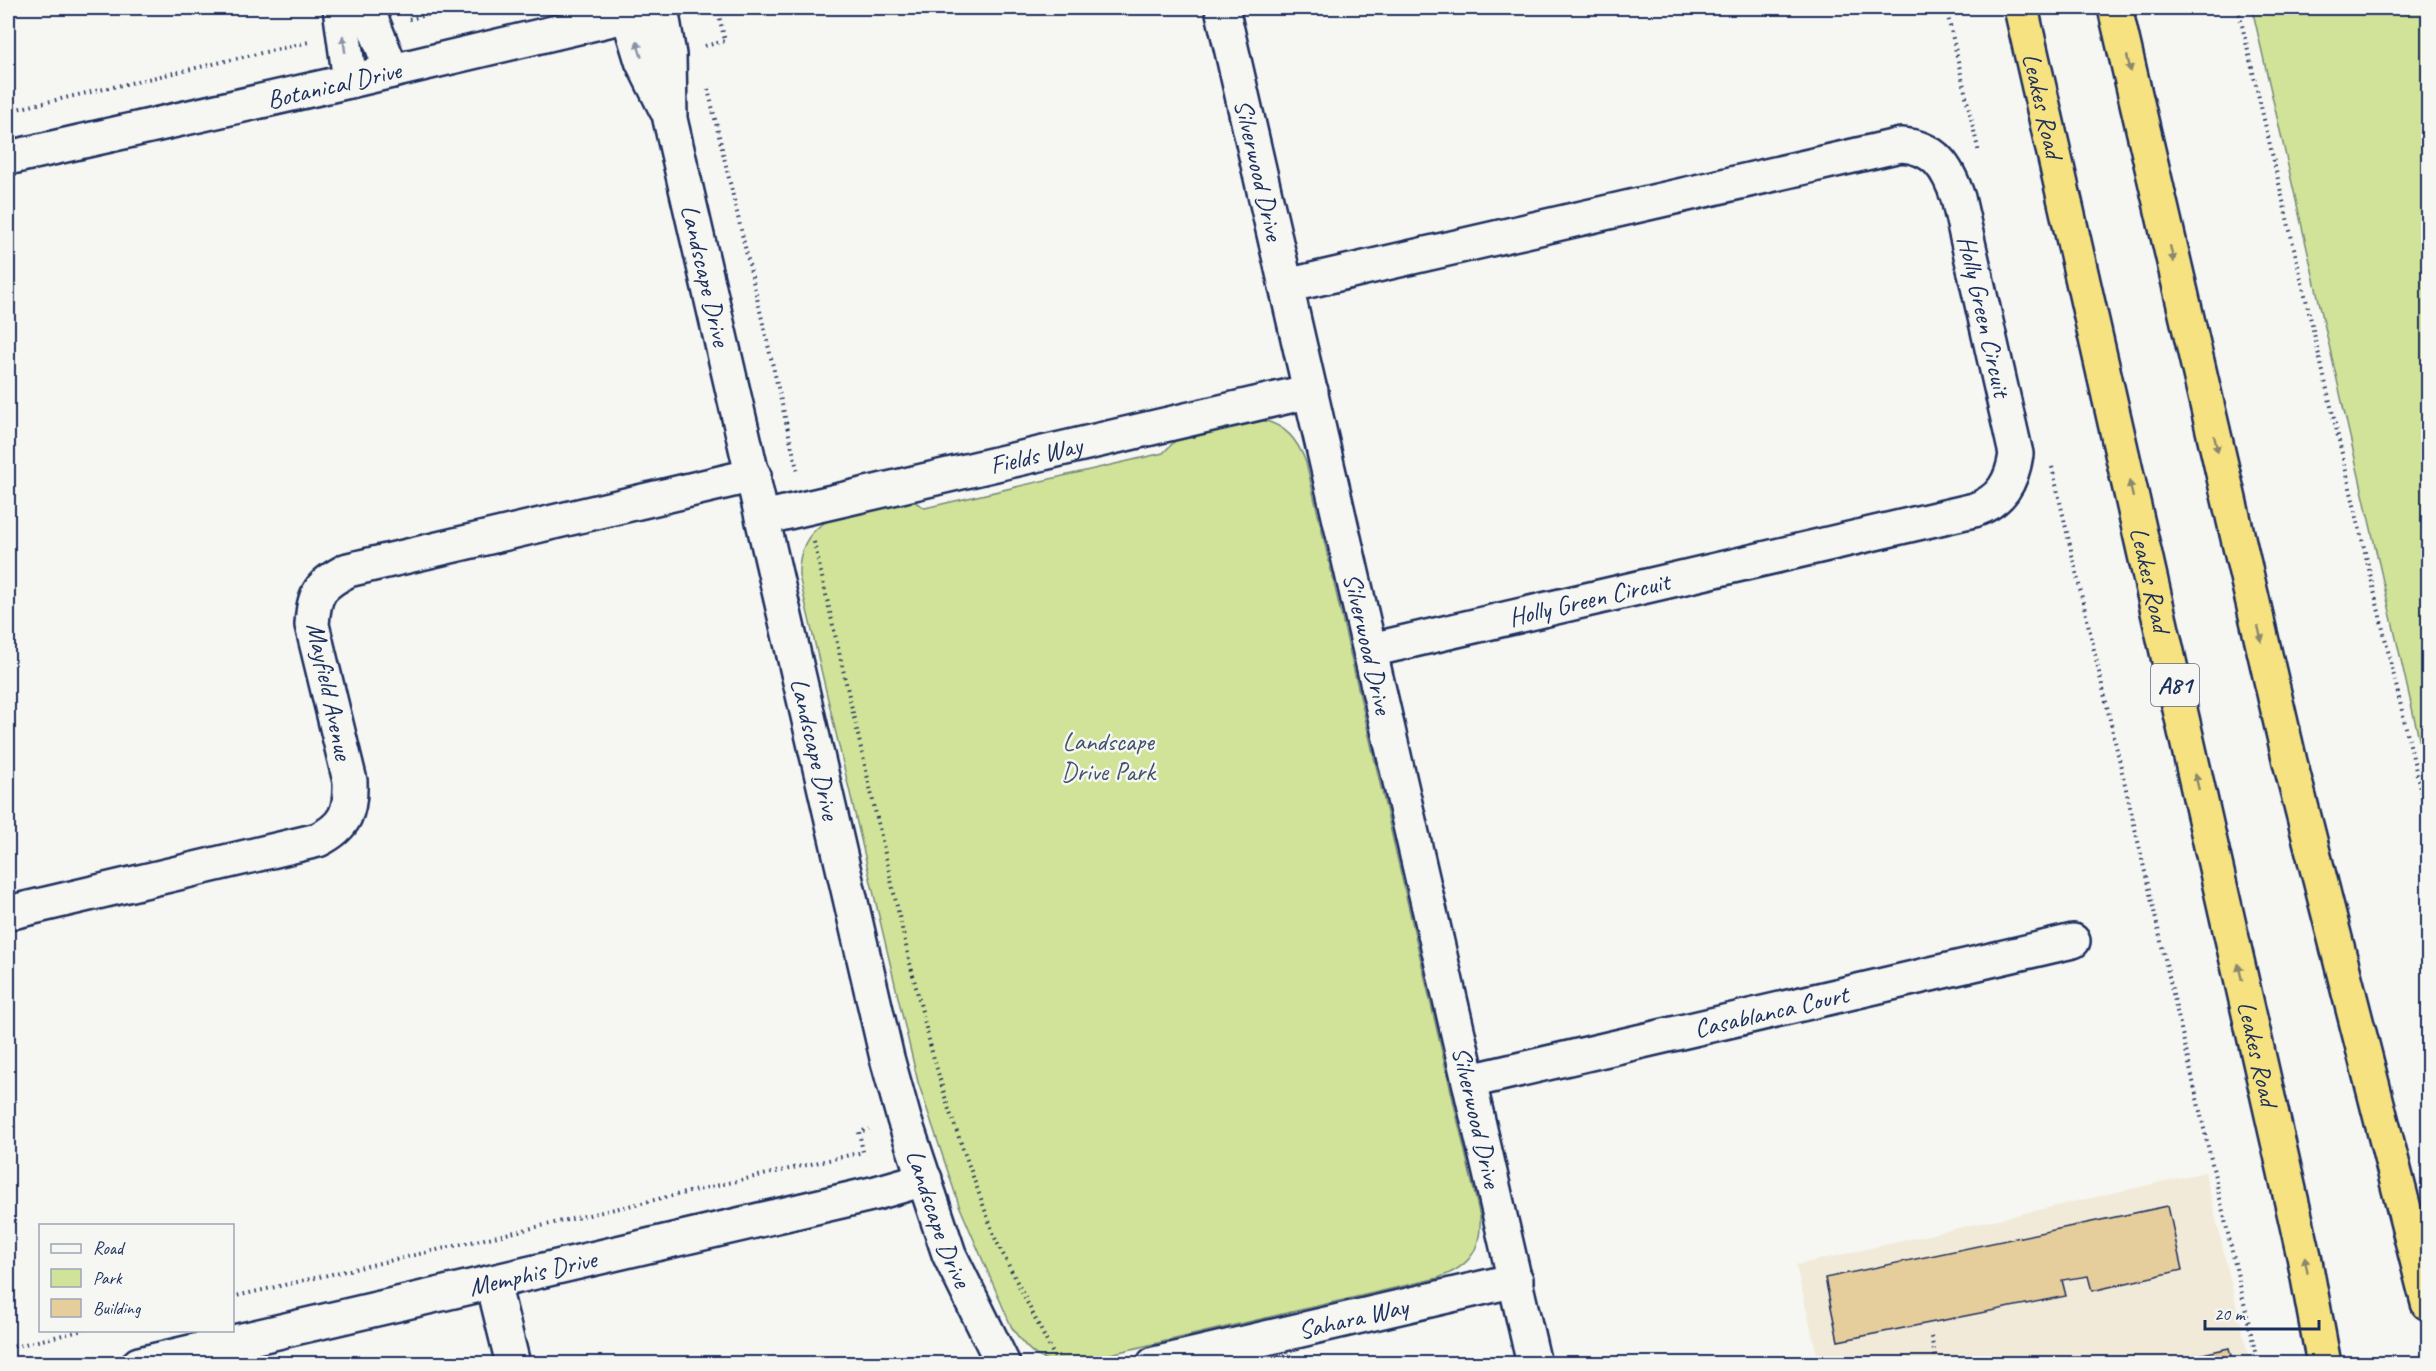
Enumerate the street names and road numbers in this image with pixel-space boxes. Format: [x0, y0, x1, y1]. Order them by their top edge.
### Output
street label: Leakes Road [2015, 50, 2071, 165]
street label: Botanical Drive [264, 53, 406, 116]
street label: Silverwood Drive [1227, 96, 1291, 245]
street label: Landscape Drive [673, 201, 738, 351]
street label: Holly Green Circuit [1950, 233, 2019, 402]
street label: Fields Way [987, 428, 1087, 482]
street label: Leakes Road [2122, 524, 2179, 639]
street label: Holly Green Circuit [1505, 564, 1675, 634]
street label: Silverwood Drive [1336, 570, 1400, 719]
street label: Mayfield Avenue [299, 619, 360, 764]
road number: A81 [2151, 664, 2199, 706]
street label: Landscape Drive [783, 675, 848, 824]
street label: Casablanca Court [1691, 977, 1854, 1045]
street label: Leakes Road [2230, 998, 2286, 1113]
street label: Silverwood Drive [1445, 1043, 1509, 1192]
street label: Landscape Drive [898, 1145, 979, 1294]
street label: Memphis Drive [466, 1242, 602, 1304]
street label: Sahara Way [1295, 1289, 1413, 1347]

